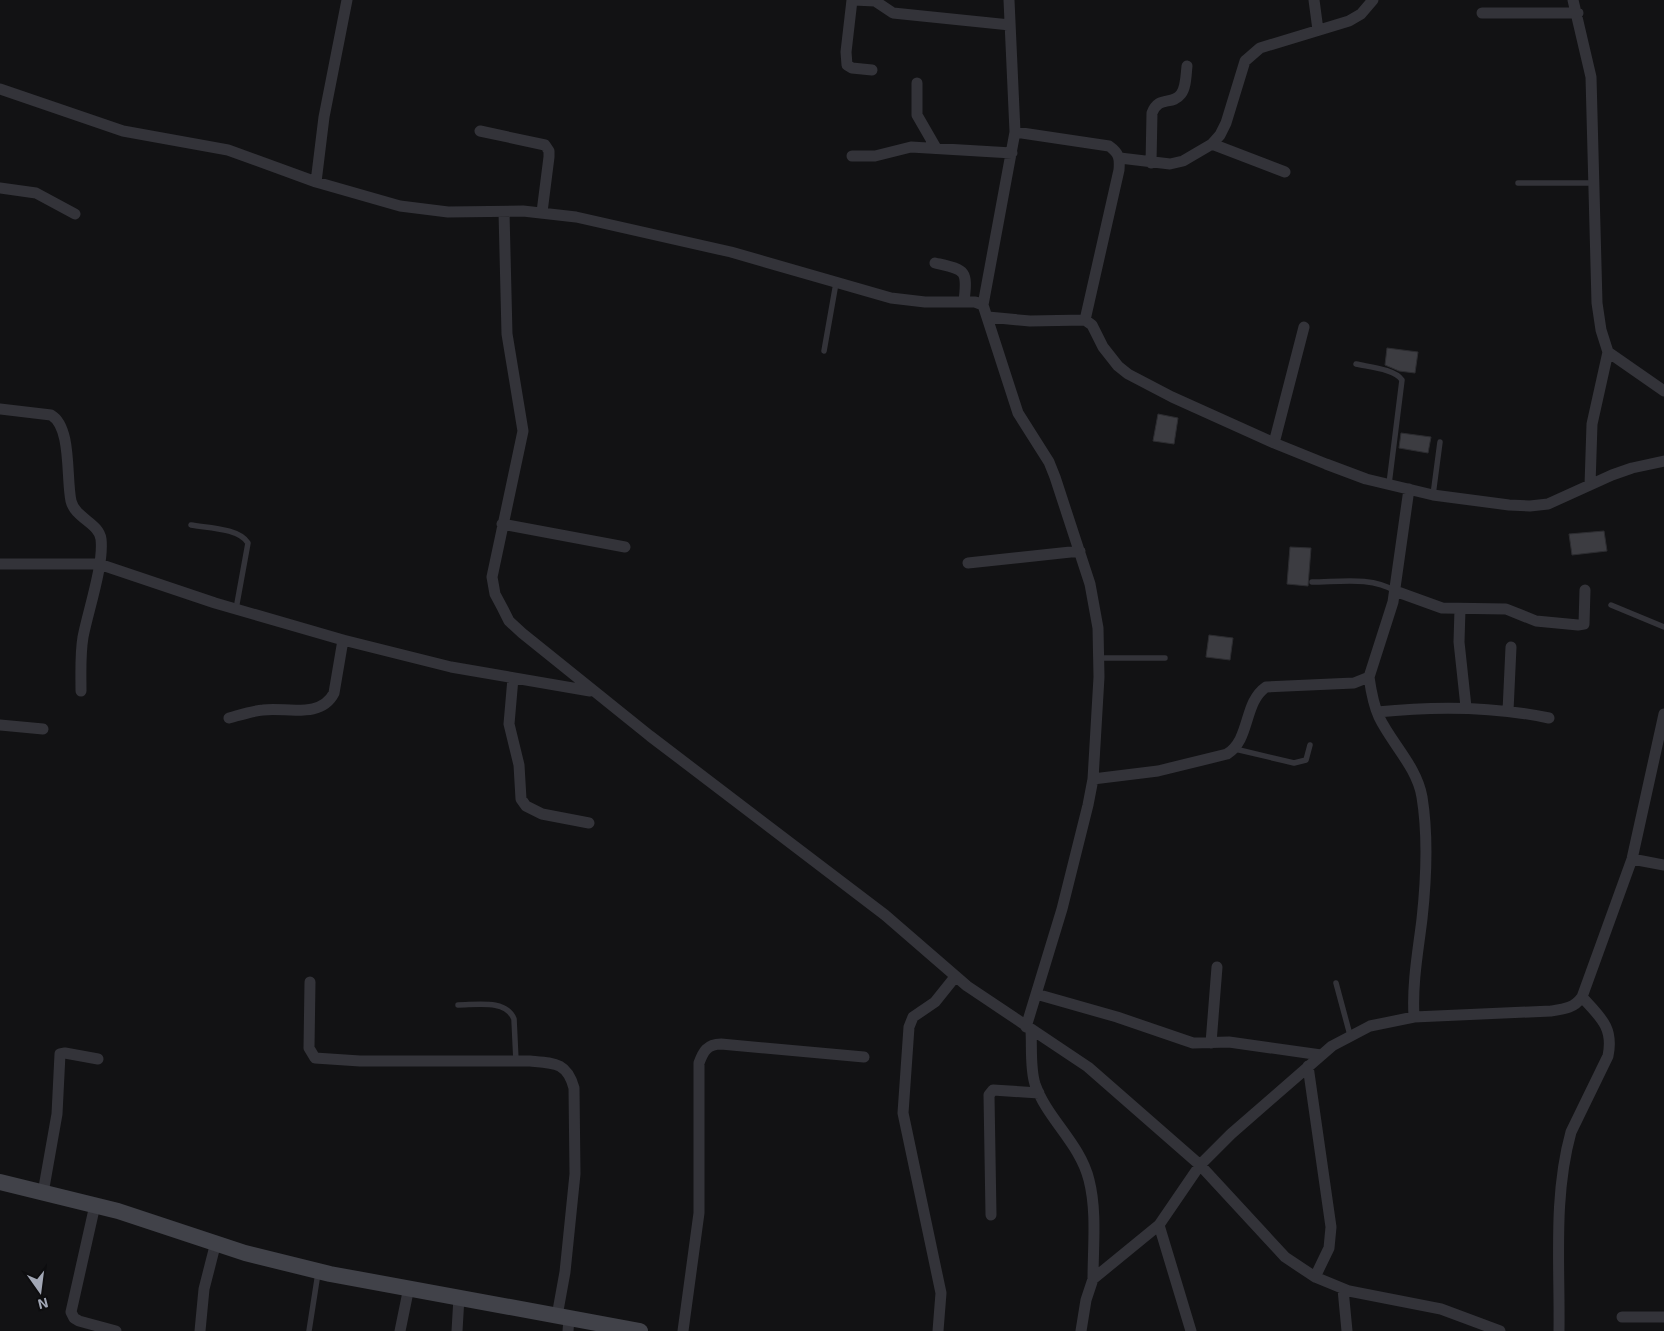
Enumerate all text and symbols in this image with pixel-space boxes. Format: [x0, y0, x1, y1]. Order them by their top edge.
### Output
north arrow [15, 1266, 65, 1316]
text: N [36, 1295, 50, 1314]

